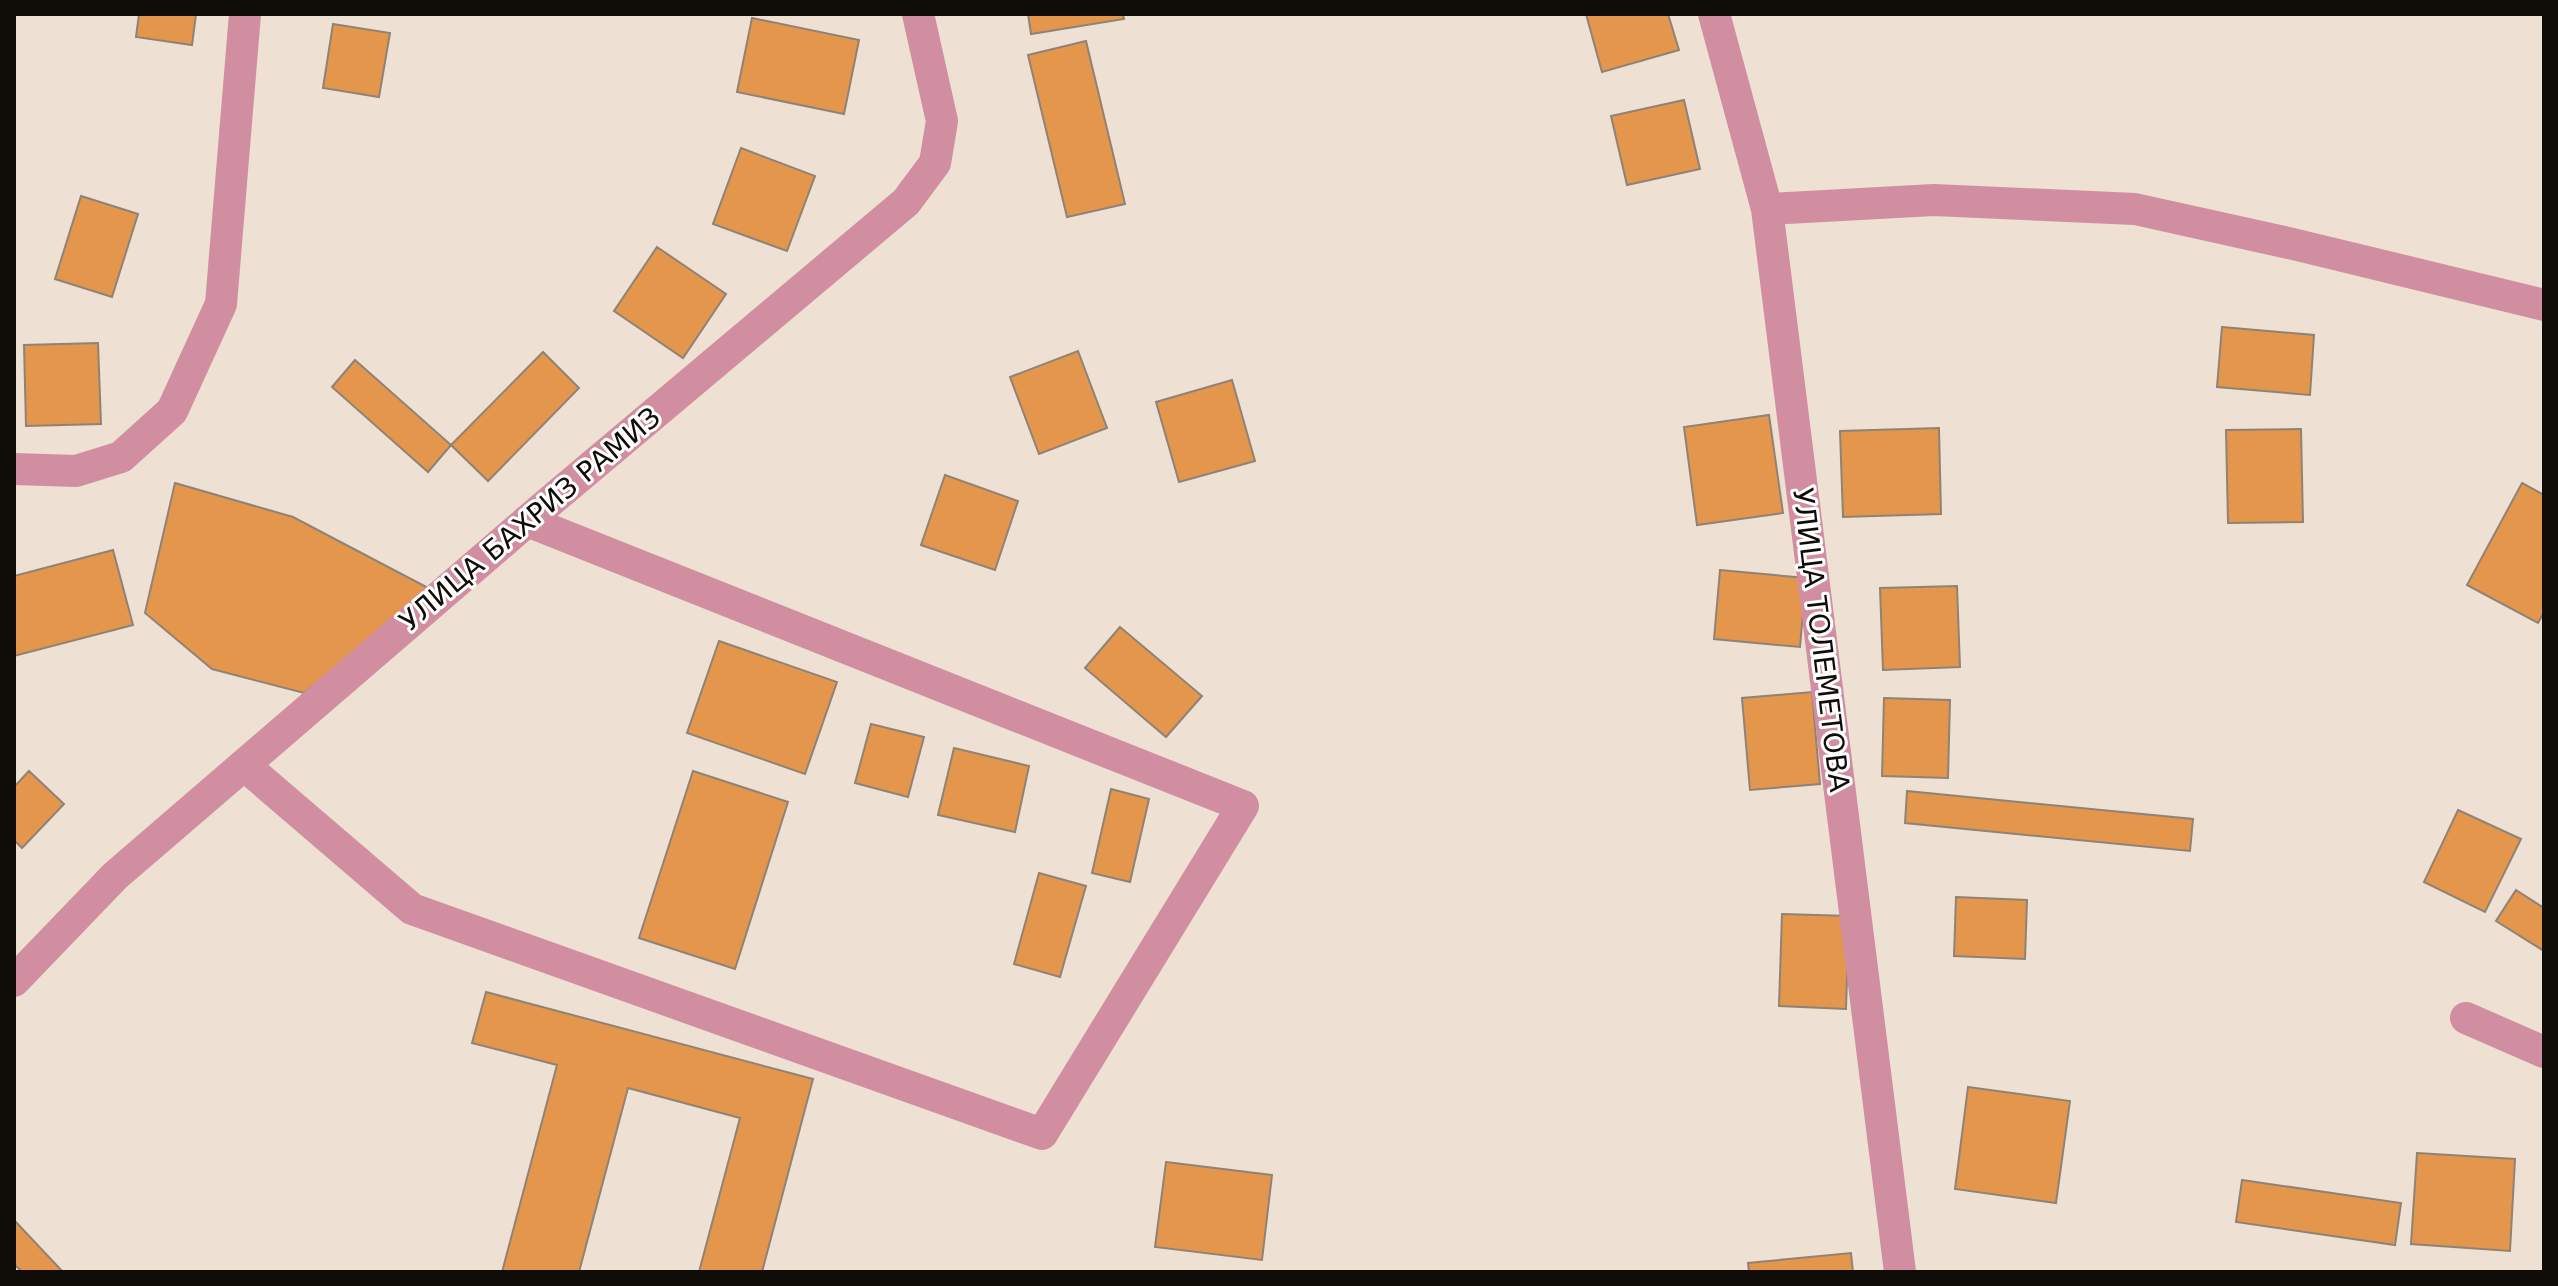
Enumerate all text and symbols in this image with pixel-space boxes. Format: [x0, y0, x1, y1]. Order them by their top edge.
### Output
street label: УЛИЦА БАХРИЗ РАМИЗ [393, 400, 667, 638]
street label: УЛИЦА ТОЛЕМЕТОВА [1786, 486, 1856, 794]

